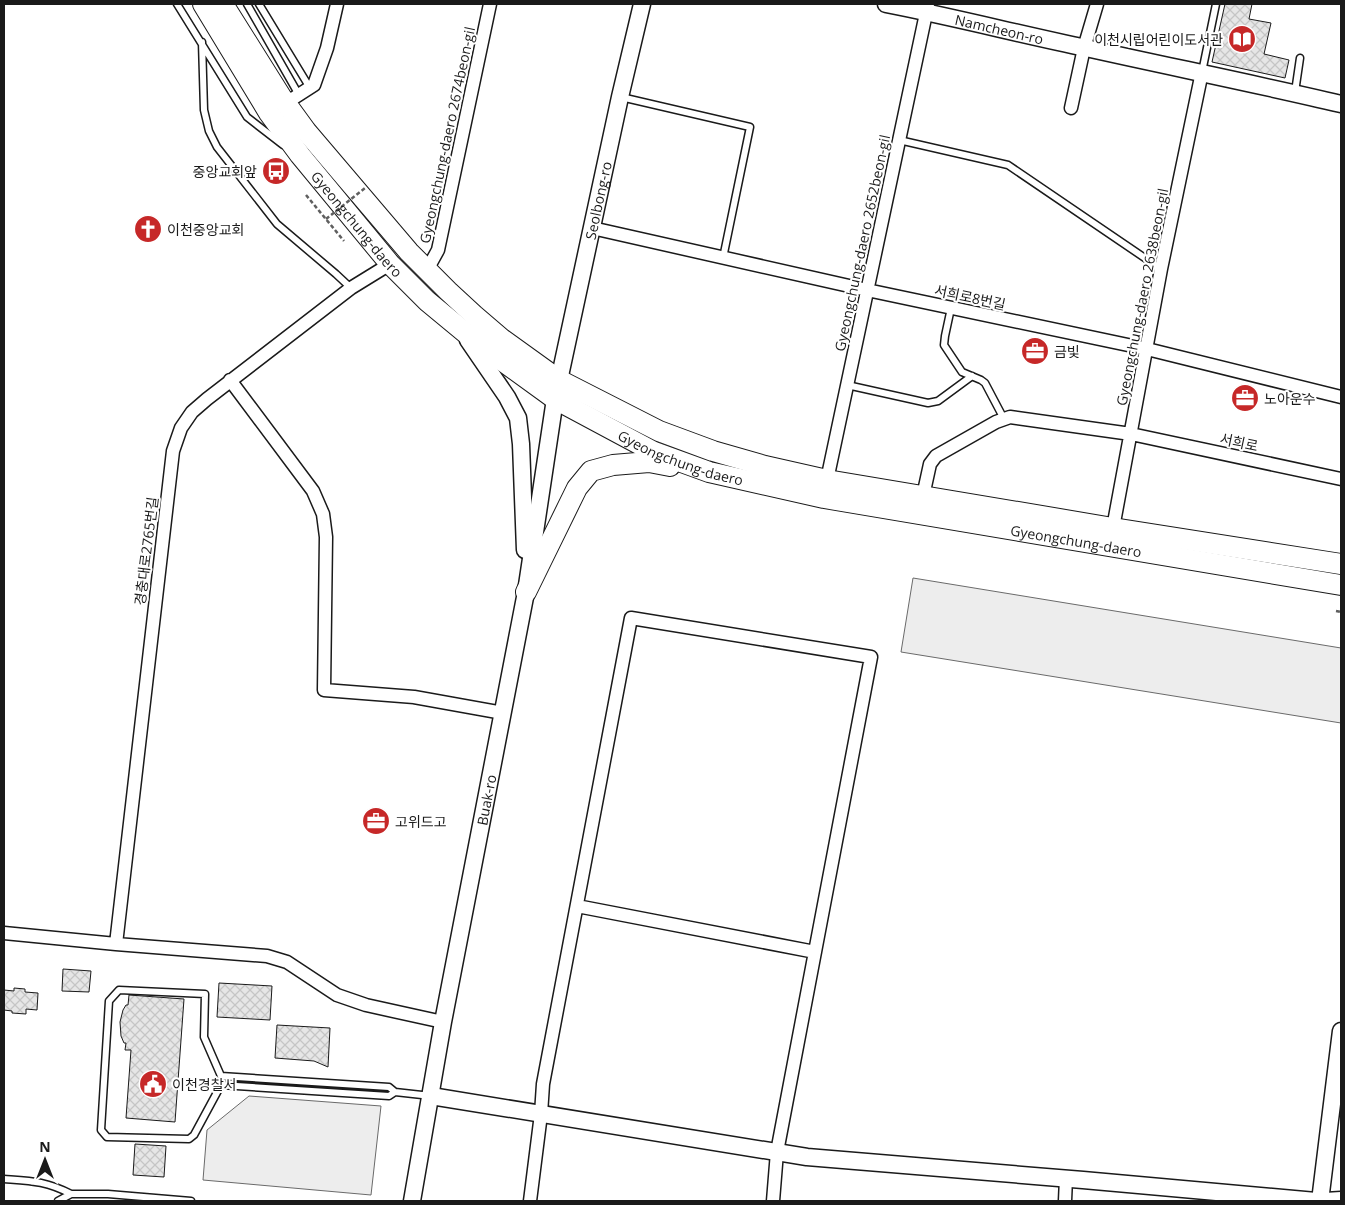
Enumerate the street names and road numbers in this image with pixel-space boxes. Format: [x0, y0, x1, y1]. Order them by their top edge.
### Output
street label: Namcheon-ro [953, 9, 1045, 48]
street label: Gyeongchung-daero 2674beon-gil [415, 25, 479, 245]
street label: Gyeongchung-daero 2652beon-gil [830, 133, 894, 353]
street label: Seolbong-ro [580, 160, 615, 241]
street label: Gyeongchung-daero [307, 167, 407, 281]
street label: Gyeongchung-daero 2638beon-gil [1112, 187, 1172, 407]
street label: 서희로8번길 [933, 280, 1007, 314]
street label: Gyeongchung-daero [615, 425, 745, 489]
street label: 서희로 [1218, 429, 1260, 455]
street label: 경충대로2765번길 [130, 496, 162, 606]
street label: Gyeongchung-daero [1009, 520, 1143, 561]
street label: Buak-ro [472, 773, 500, 827]

